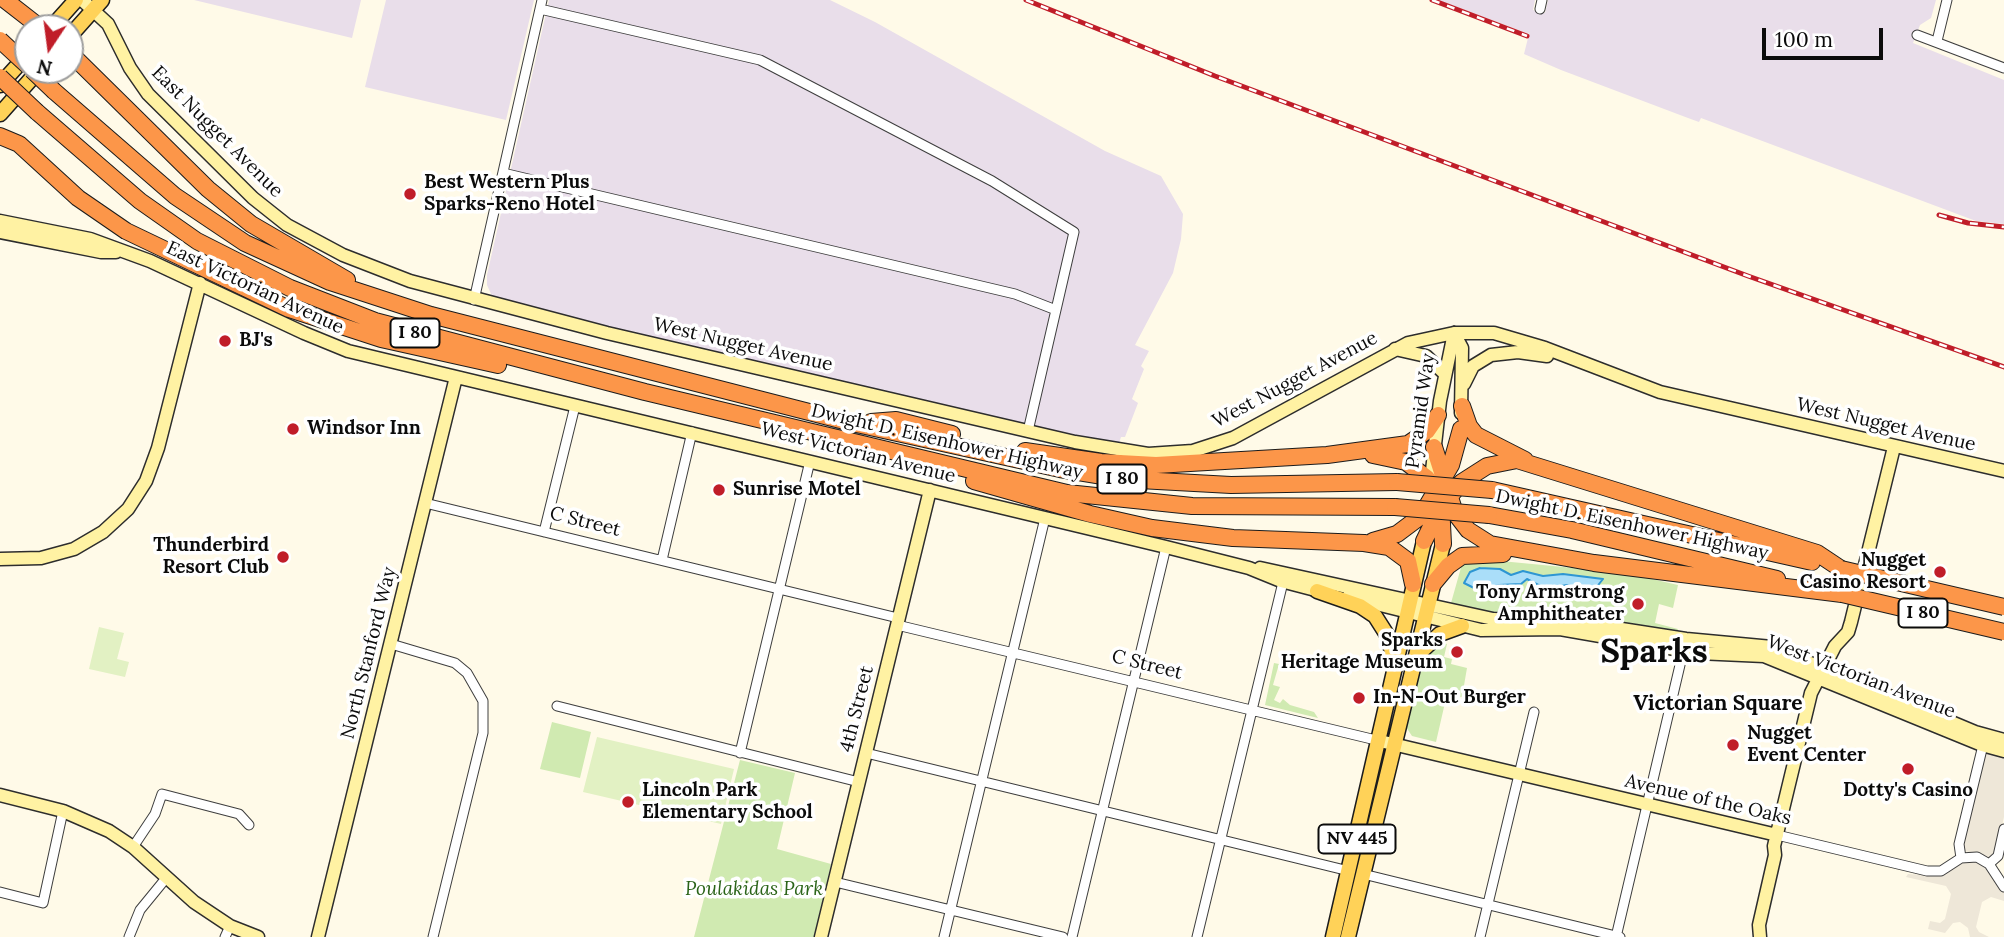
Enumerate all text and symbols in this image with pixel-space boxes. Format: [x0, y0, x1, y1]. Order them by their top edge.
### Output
north arrow [14, 14, 84, 84]
scale bar [1766, 14, 1887, 58]
text: 100 m [1775, 26, 1833, 53]
text: N [35, 54, 55, 81]
street label: East Nugget Avenue [147, 62, 287, 202]
place label: Best Western Plus Sparks-Reno Hotel [424, 172, 595, 216]
marker: Best Western Plus Sparks-Reno Hotel [402, 186, 418, 202]
street label: East Victorian Avenue [163, 237, 347, 339]
street label: West Nugget Avenue [651, 313, 835, 377]
road number: I 80 [390, 318, 440, 348]
street label: West Nugget Avenue [1209, 327, 1381, 433]
place label: BJ's [239, 330, 273, 352]
marker: BJ's [217, 333, 233, 349]
street label: Pyramid Way [1402, 352, 1440, 470]
street label: West Nugget Avenue [1794, 393, 1978, 457]
street label: Dwight D. Eisenhower Highway [809, 400, 1085, 484]
place label: Windsor Inn [307, 418, 421, 440]
street label: West Victorian Avenue [758, 418, 958, 488]
marker: Windsor Inn [285, 421, 301, 437]
road number: I 80 [1098, 464, 1146, 494]
place label: Sunrise Motel [733, 479, 861, 501]
marker: Sunrise Motel [711, 482, 727, 498]
street label: Dwight D. Eisenhower Highway [1494, 485, 1770, 565]
street label: C Street [547, 502, 623, 542]
place label: Thunderbird Resort Club [153, 535, 269, 579]
marker: Thunderbird Resort Club [275, 549, 291, 565]
place label: Nugget Casino Resort [1800, 550, 1926, 594]
marker: Nugget Casino Resort [1932, 564, 1948, 580]
street label: North Stanford Way [337, 565, 401, 741]
place label: Tony Armstrong Amphitheater [1476, 582, 1624, 626]
marker: Tony Armstrong Amphitheater [1630, 596, 1646, 612]
road number: I 80 [1898, 598, 1948, 628]
place label: Sparks Heritage Museum [1281, 630, 1443, 674]
street label: West Victorian Avenue [1764, 631, 1958, 723]
district label: Sparks [1600, 633, 1708, 673]
marker: Sparks Heritage Museum [1449, 644, 1465, 660]
street label: C Street [1109, 645, 1185, 685]
street label: 4th Street [835, 664, 879, 754]
place label: In-N-Out Burger [1373, 687, 1526, 709]
marker: In-N-Out Burger [1351, 690, 1367, 706]
district label: Victorian Square [1633, 691, 1803, 717]
place label: Nugget Event Center [1747, 723, 1866, 767]
marker: Nugget Event Center [1725, 737, 1741, 753]
marker: Dotty's Casino [1900, 761, 1916, 777]
street label: Avenue of the Oaks [1623, 770, 1793, 830]
place label: Lincoln Park Elementary School [642, 780, 813, 824]
place label: Dotty's Casino [1843, 780, 1973, 802]
marker: Lincoln Park Elementary School [620, 794, 636, 810]
road number: NV 445 [1318, 824, 1396, 854]
park label: Poulakidas Park [685, 879, 823, 901]

